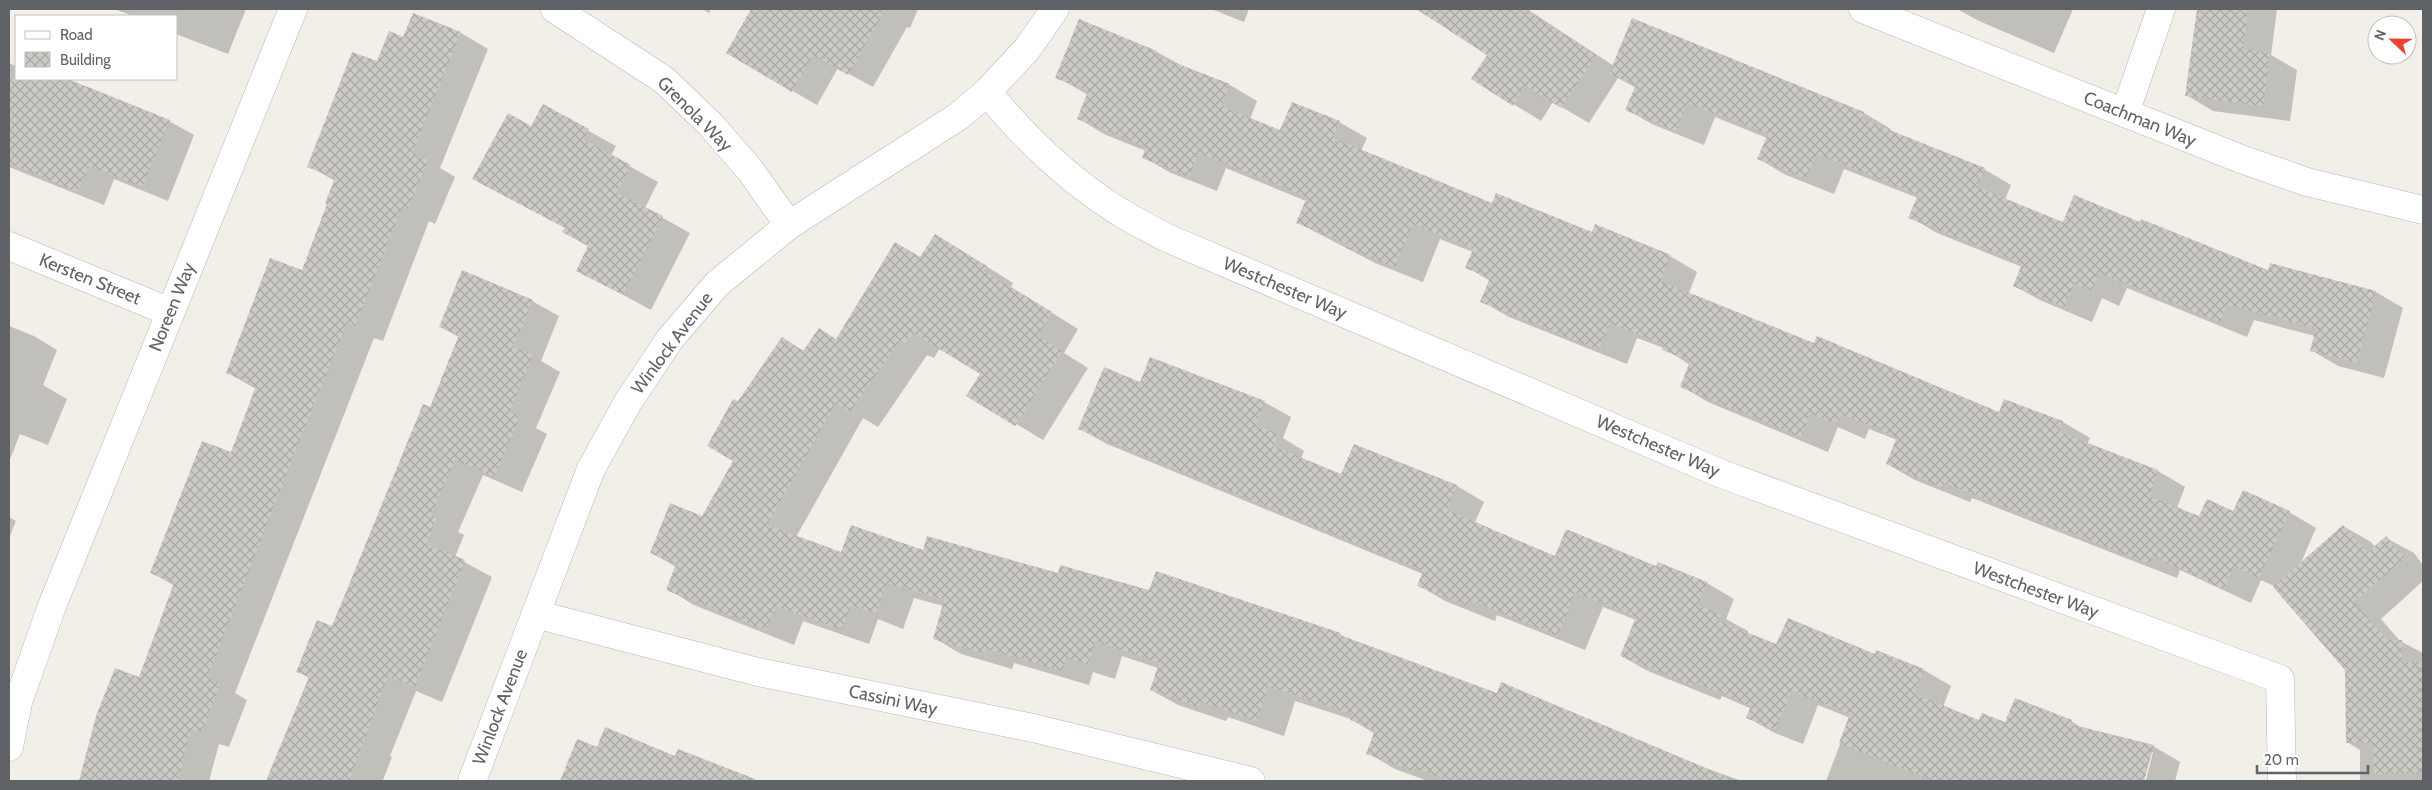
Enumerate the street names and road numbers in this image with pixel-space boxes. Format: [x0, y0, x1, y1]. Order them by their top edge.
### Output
street label: Grenola Way [653, 72, 737, 156]
street label: Coachman Way [2080, 86, 2200, 152]
street label: Kersten Street [36, 249, 144, 309]
street label: Westchester Way [1220, 252, 1350, 324]
street label: Noreen Way [144, 259, 200, 355]
street label: Winlock Avenue [626, 288, 718, 398]
street label: Westchester Way [1593, 410, 1723, 482]
street label: Westchester Way [1970, 557, 2102, 623]
street label: Winlock Avenue [468, 646, 532, 768]
street label: Cassini Way [847, 680, 939, 720]

